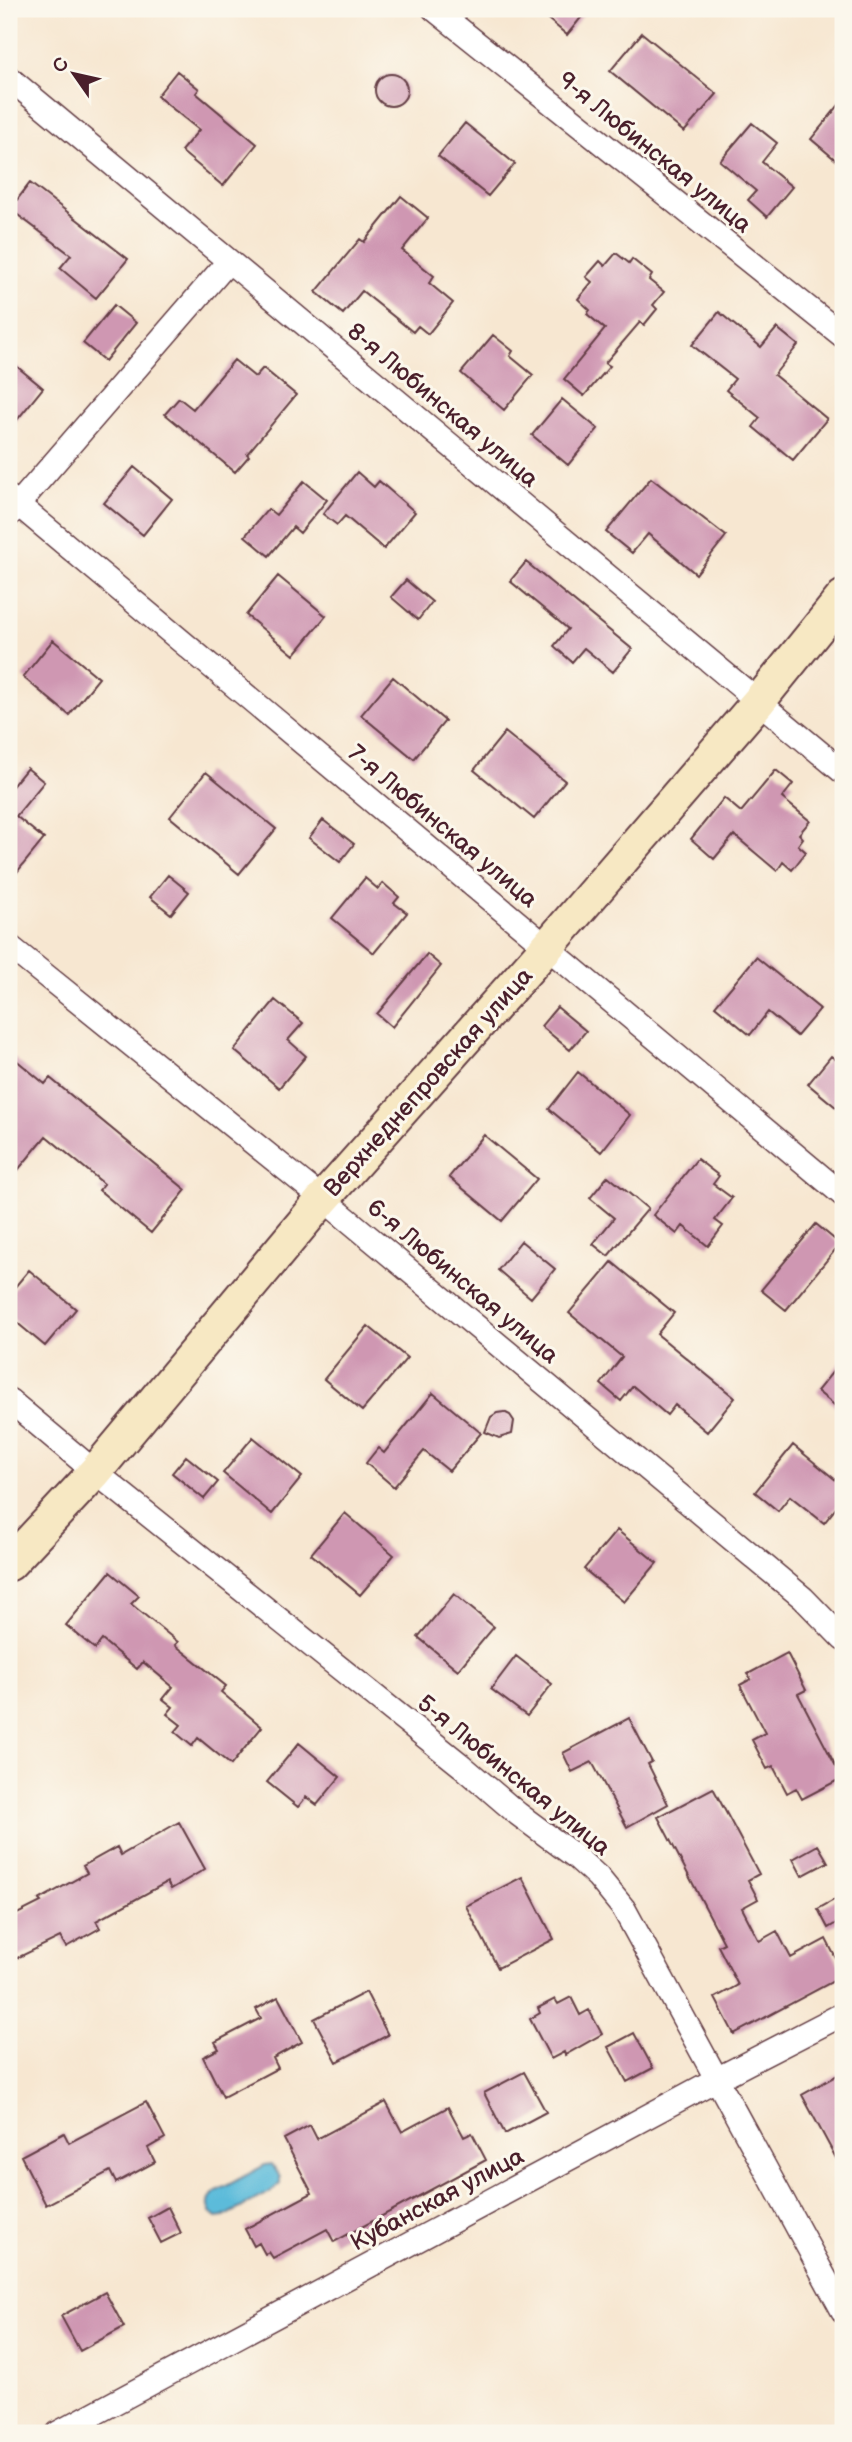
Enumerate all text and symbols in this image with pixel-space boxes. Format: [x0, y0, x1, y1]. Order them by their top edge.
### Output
north arrow [38, 38, 108, 108]
text: С [48, 53, 74, 77]
street label: 9-я Любинская улица [552, 66, 757, 239]
street label: 8-я Любинская улица [341, 317, 544, 494]
street label: 7-я Любинская улица [342, 739, 543, 914]
street label: Верхнеднепровская улица [318, 962, 539, 1203]
street label: 6-я Любинская улица [361, 1193, 564, 1370]
street label: 5-я Любинская улица [411, 1689, 616, 1862]
street label: Кубанская улица [346, 2142, 529, 2257]

